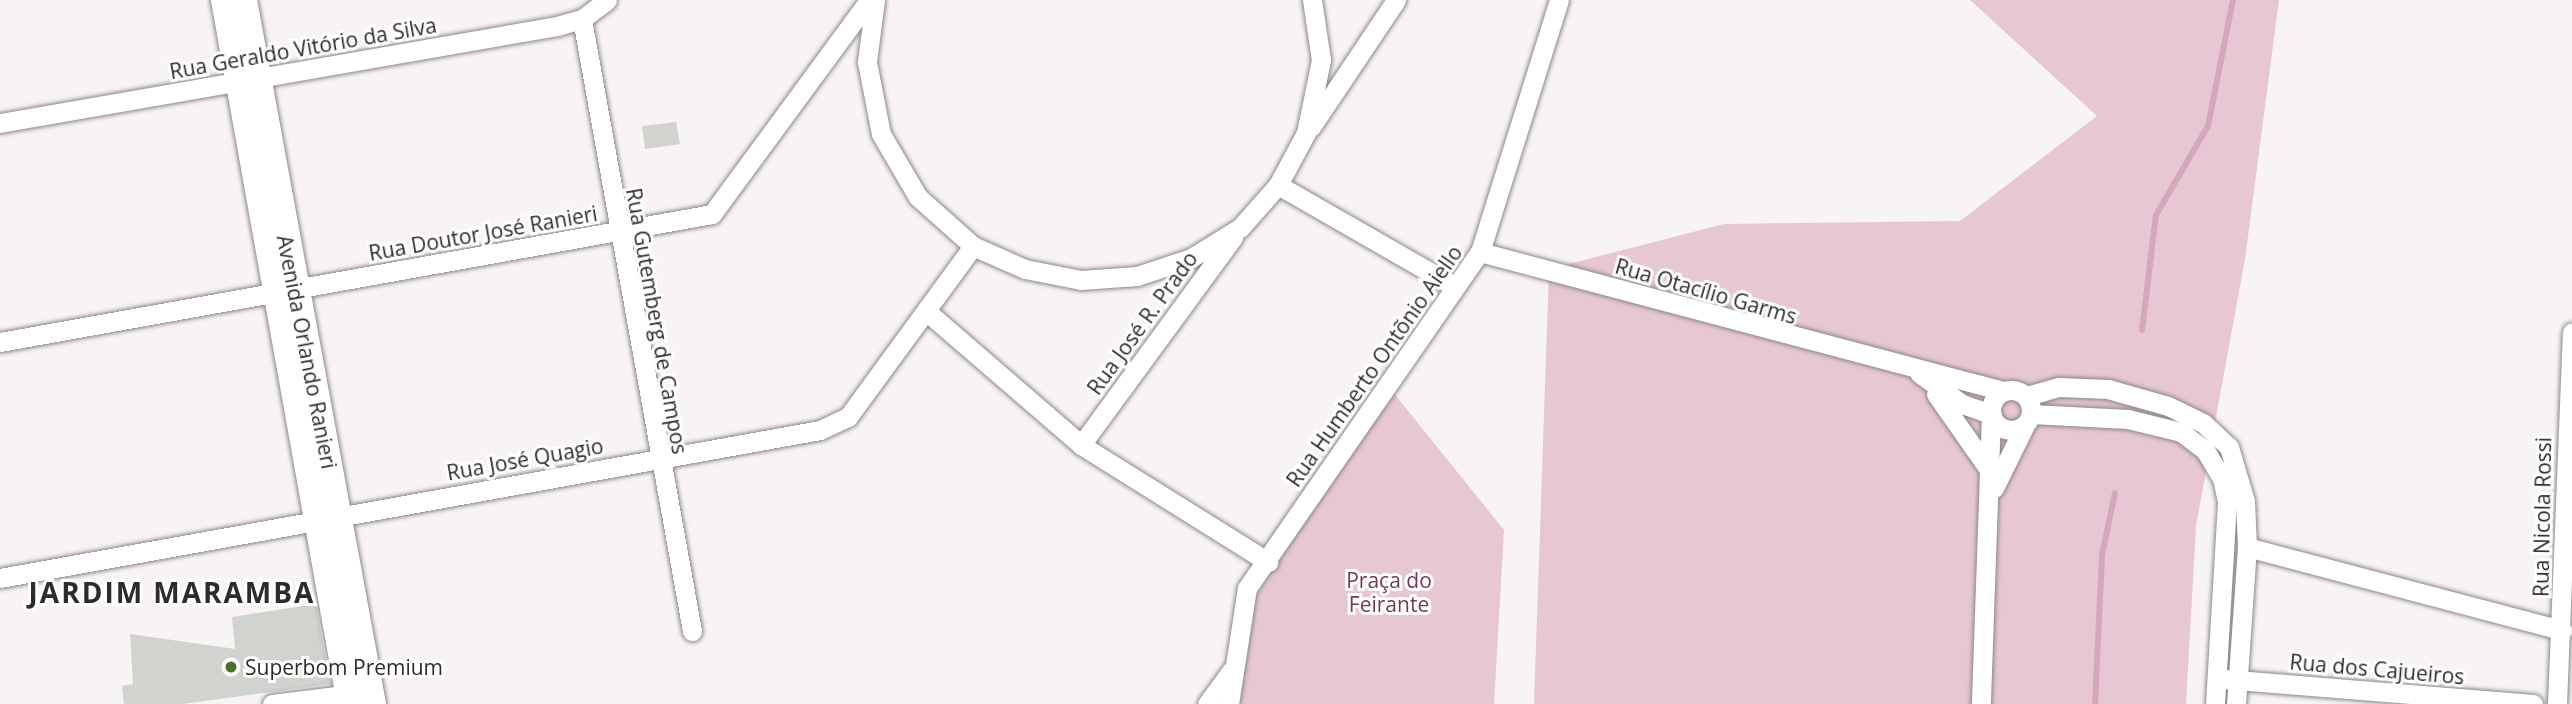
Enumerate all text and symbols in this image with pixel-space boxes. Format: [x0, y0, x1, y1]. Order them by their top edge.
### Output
street label: Rua Geraldo Vitório da Silva [168, 12, 438, 84]
street label: Rua Gutemberg de Campos [621, 186, 693, 456]
street label: Rua Doutor José Ranieri [367, 200, 599, 266]
street label: Avenida Orlando Ranieri [272, 233, 342, 471]
street label: Rua Humberto Ontõnio Aiello [1281, 240, 1467, 492]
street label: Rua José R. Prado [1082, 247, 1202, 399]
street label: Rua Otacílio Garms [1612, 253, 1800, 329]
street label: Rua José Quagio [445, 433, 605, 485]
street label: Rua Nicola Rossi [2528, 437, 2556, 597]
park label: Praça do Feirante [1346, 567, 1432, 617]
district label: JARDIM MARAMBA [30, 575, 314, 609]
street label: Rua dos Cajueiros [2289, 649, 2465, 689]
place label: Superbom Premium [245, 654, 443, 680]
marker: Superbom Premium [223, 659, 239, 675]

